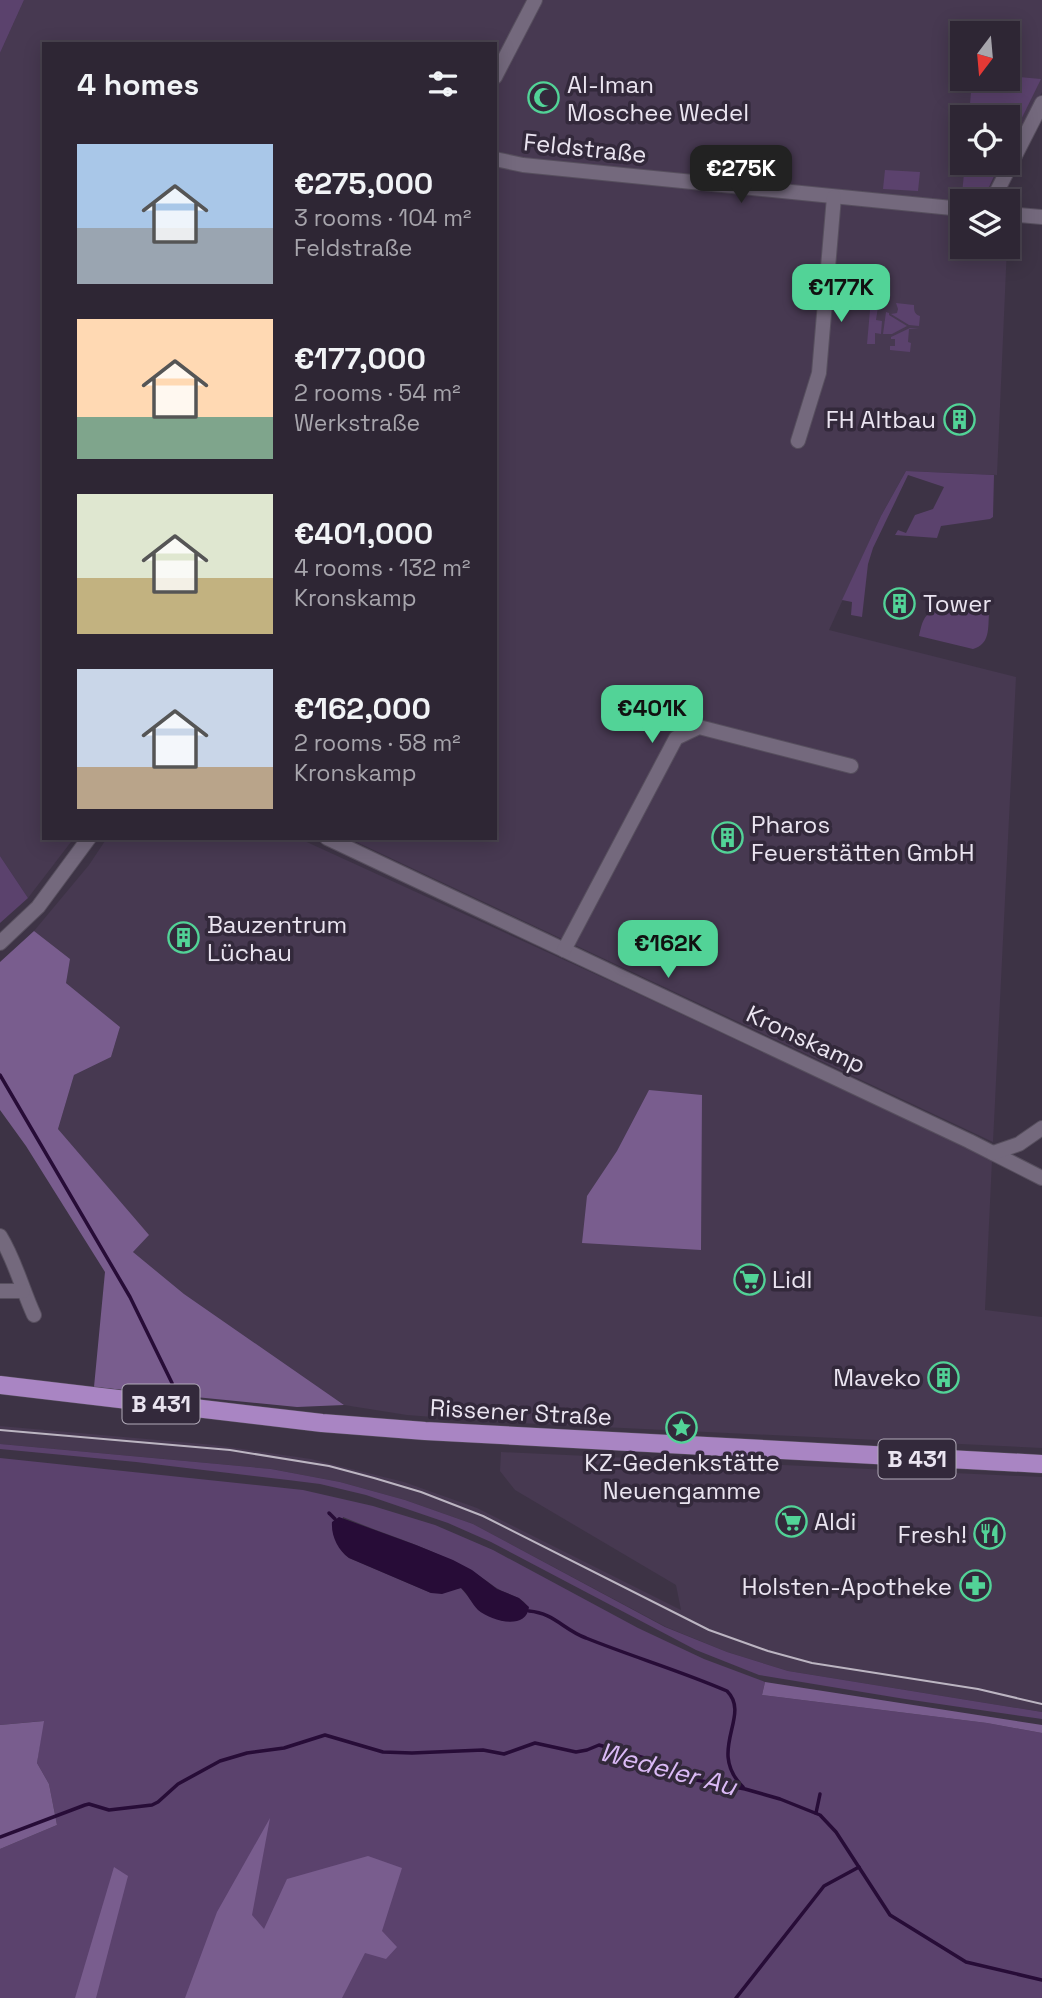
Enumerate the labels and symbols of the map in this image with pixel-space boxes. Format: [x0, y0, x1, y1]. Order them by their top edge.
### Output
north arrow [950, 21, 1020, 91]
place label: Al-Iman Moschee Wedel [567, 69, 749, 128]
mosque icon: Al-Iman Moschee Wedel [527, 81, 561, 115]
street label: Feldstraße [522, 126, 648, 170]
pin: €275K [692, 146, 790, 205]
pin: €177K [792, 264, 890, 324]
building icon: FH Altbau [942, 402, 976, 436]
place label: FH Altbau [826, 404, 936, 435]
building icon: Tower [883, 586, 917, 620]
place label: Tower [923, 588, 992, 619]
pin: €401K [603, 686, 701, 745]
place label: Pharos Feuerstätten GmbH [751, 809, 974, 868]
building icon: Pharos Feuerstätten GmbH [711, 821, 745, 855]
place label: Bauzentrum Lüchau [207, 909, 347, 968]
pin: €162K [619, 920, 717, 980]
building icon: Bauzentrum Lüchau [167, 921, 201, 955]
street label: Kronskamp [741, 998, 871, 1080]
supermarket icon: Lidl [732, 1262, 766, 1296]
place label: Lidl [772, 1264, 812, 1295]
building icon: Maveko [927, 1360, 961, 1394]
place label: Maveko [833, 1362, 921, 1393]
road number: B 431 [122, 1385, 200, 1424]
street label: Rissener Straße [429, 1392, 613, 1432]
place icon: KZ-Gedenkstätte Neuengamme [665, 1411, 699, 1445]
road number: B 431 [878, 1440, 956, 1478]
place label: KZ-Gedenkstätte Neuengamme [584, 1447, 780, 1506]
supermarket icon: Aldi [774, 1504, 808, 1538]
place label: Aldi [814, 1506, 856, 1537]
restaurant icon: Fresh! [973, 1517, 1007, 1551]
place label: Fresh! [898, 1519, 967, 1550]
pharmacy icon: Holsten-Apotheke [958, 1569, 992, 1603]
place label: Holsten-Apotheke [742, 1571, 952, 1602]
water label: Wedeler Au [596, 1734, 741, 1804]

